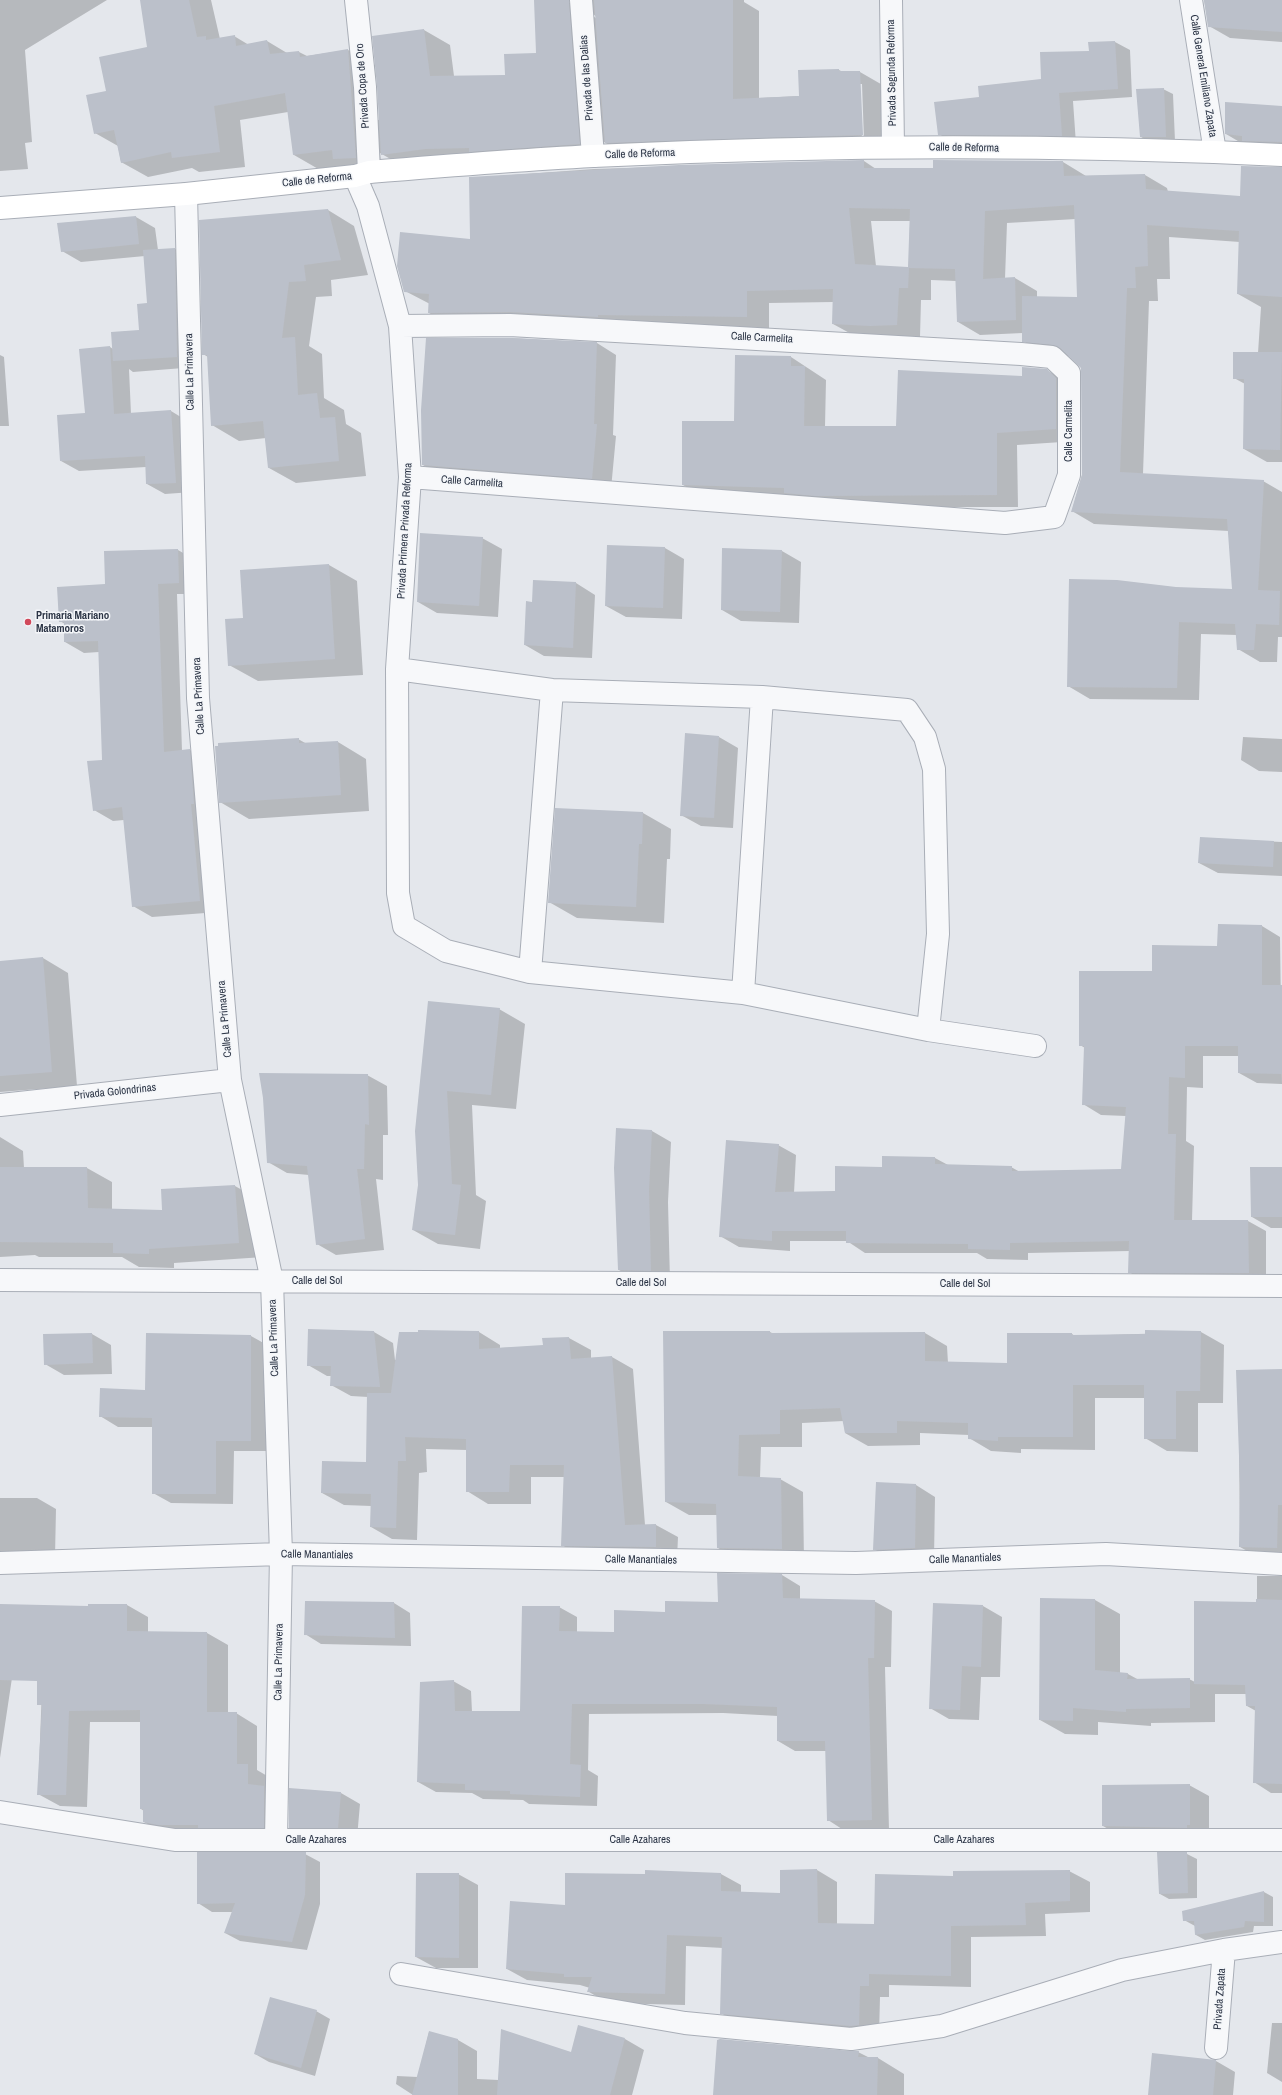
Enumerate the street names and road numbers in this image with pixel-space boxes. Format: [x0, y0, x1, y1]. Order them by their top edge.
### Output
street label: Calle General Emiliano Zapata [1187, 14, 1219, 138]
street label: Privada Segunda Reforma [884, 19, 900, 127]
street label: Privada de las Dalias [577, 35, 597, 121]
street label: Privada Copa de Oro [353, 43, 373, 129]
street label: Calle de Reforma [929, 141, 999, 155]
street label: Calle de Reforma [605, 146, 675, 162]
street label: Calle de Reforma [281, 170, 353, 190]
street label: Calle Carmelita [731, 330, 793, 346]
street label: Calle La Primavera [183, 333, 197, 411]
street label: Calle Carmelita [1062, 400, 1076, 462]
street label: Privada Primera Privada Reforma [395, 463, 415, 599]
street label: Calle Carmelita [441, 473, 503, 491]
street label: Calle La Primavera [190, 657, 208, 735]
street label: Calle La Primavera [215, 980, 235, 1058]
street label: Privada Golondrinas [73, 1081, 157, 1103]
street label: Calle del Sol [292, 1274, 342, 1288]
street label: Calle del Sol [616, 1276, 666, 1290]
street label: Calle del Sol [940, 1277, 990, 1291]
street label: Calle La Primavera [266, 1299, 282, 1377]
street label: Calle Manantiales [281, 1548, 353, 1562]
street label: Calle Manantiales [929, 1551, 1001, 1567]
street label: Calle Manantiales [605, 1553, 677, 1567]
street label: Calle La Primavera [272, 1623, 286, 1701]
street label: Calle Azahares [285, 1833, 347, 1847]
street label: Calle Azahares [609, 1833, 671, 1847]
street label: Calle Azahares [933, 1833, 995, 1847]
street label: Privada Zapata [1211, 1968, 1229, 2030]

